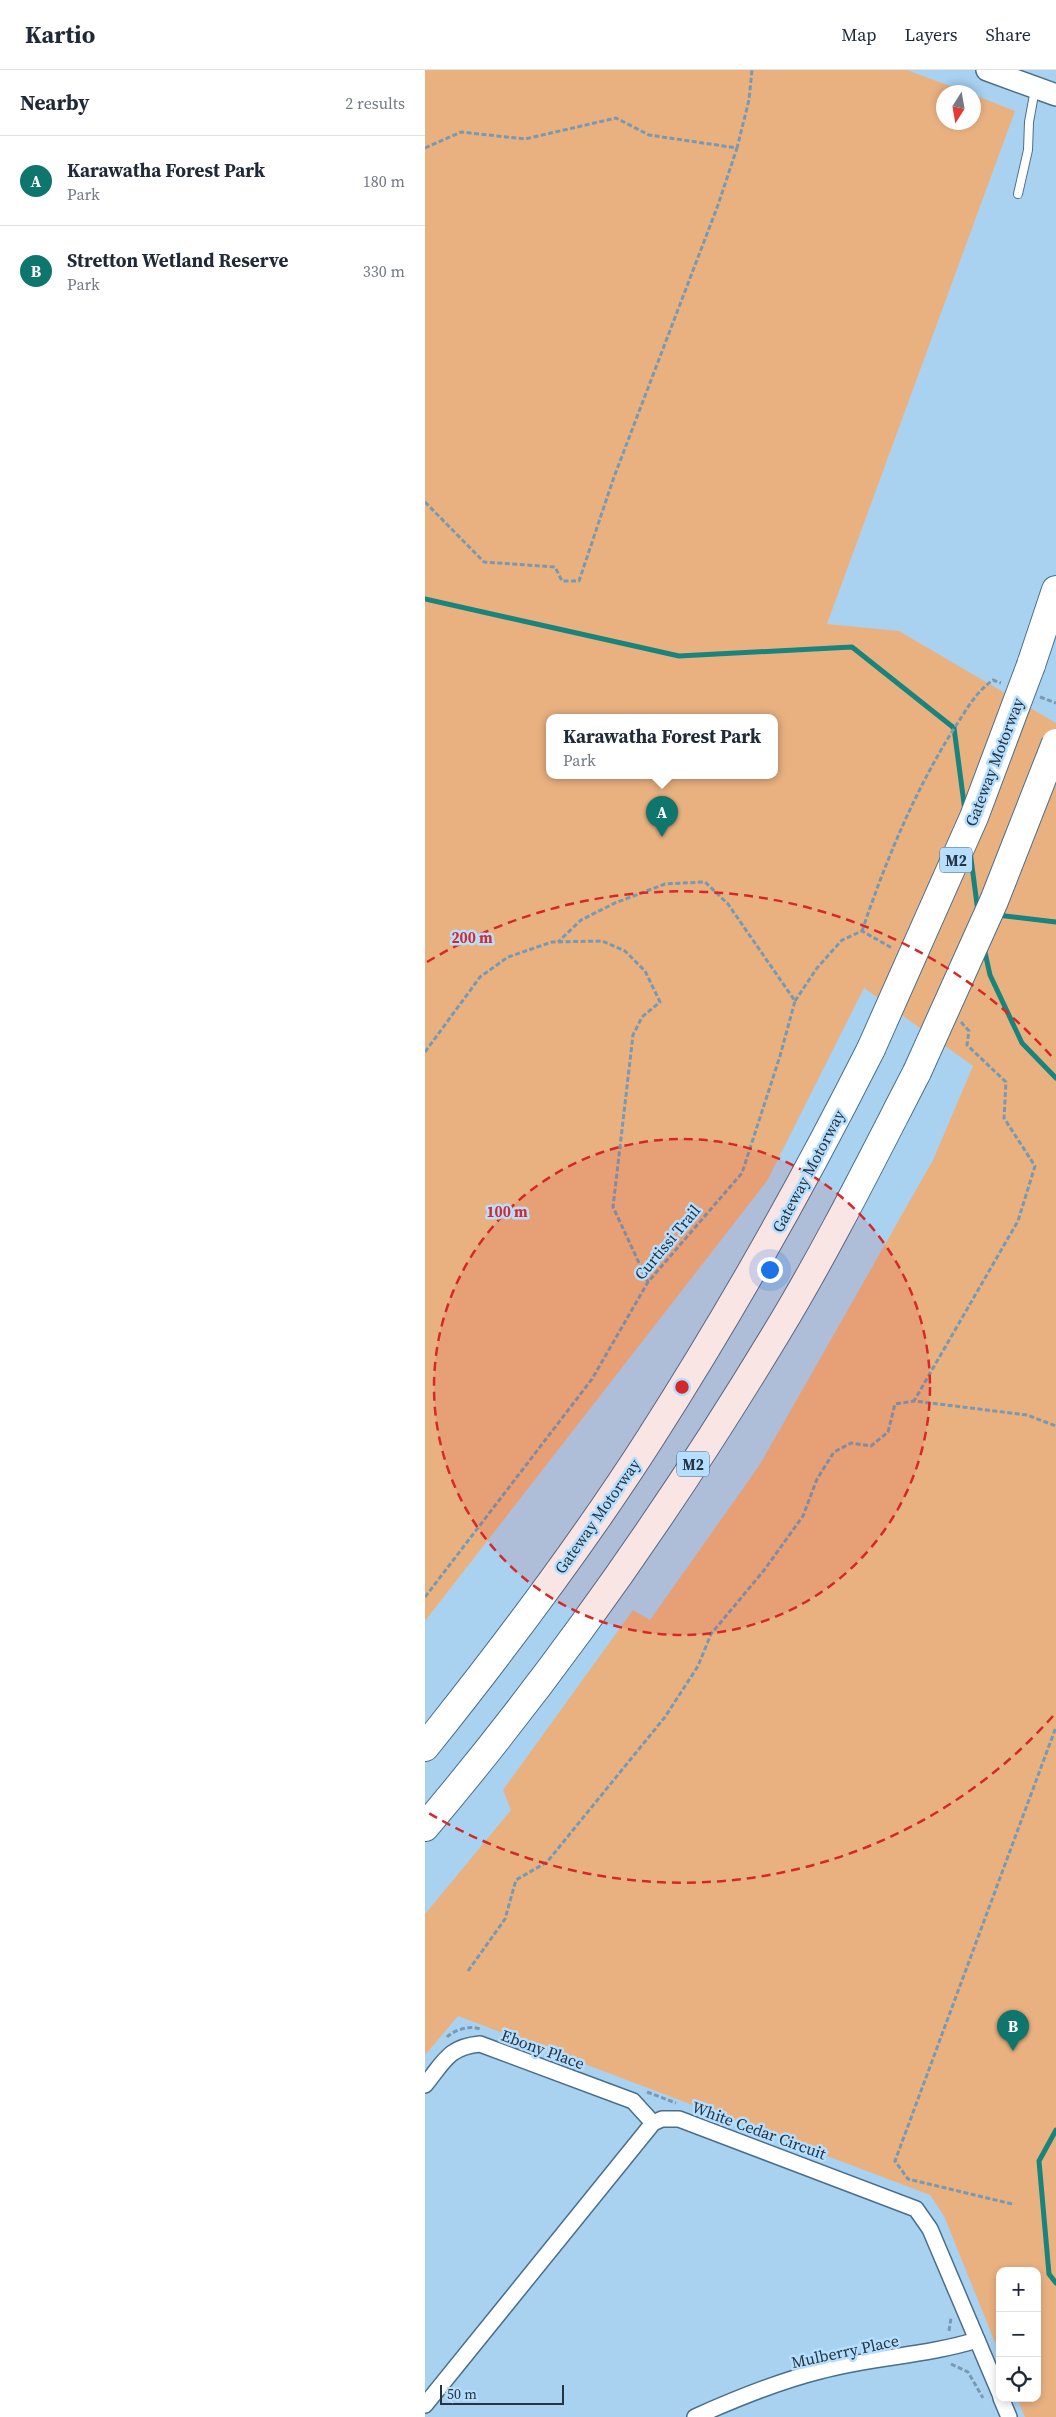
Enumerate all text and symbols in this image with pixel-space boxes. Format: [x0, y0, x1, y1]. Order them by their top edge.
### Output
text: Kartio [25, 18, 95, 51]
text: Map [841, 22, 876, 47]
text: Layers [904, 22, 957, 47]
text: Share [985, 22, 1031, 47]
north arrow [936, 85, 981, 130]
text: Nearby [20, 88, 90, 117]
text: 2 results [345, 92, 405, 114]
text: Karawatha Forest Park [67, 157, 265, 183]
text: A [31, 170, 41, 192]
text: 180 m [363, 170, 405, 192]
text: Park [67, 183, 100, 205]
text: Stretton Wetland Reserve [67, 247, 288, 273]
text: B [31, 260, 41, 282]
text: 330 m [363, 260, 405, 282]
text: Park [67, 273, 100, 295]
street label: Gateway Motorway [959, 694, 1029, 829]
popup [546, 714, 778, 779]
text: Karawatha Forest Park [563, 723, 761, 749]
text: Park [563, 749, 596, 771]
pin: A [646, 796, 678, 837]
road number: M2 [940, 848, 972, 872]
text: 200 m [451, 927, 493, 948]
street label: Gateway Motorway [766, 1105, 850, 1236]
street label: Curtissi Trail [629, 1200, 705, 1284]
text: 100 m [486, 1201, 528, 1222]
your location [757, 1257, 783, 1283]
centre of rings [673, 1378, 691, 1396]
road number: M2 [677, 1452, 709, 1476]
street label: Gateway Motorway [549, 1453, 645, 1578]
pin: B [997, 2010, 1029, 2051]
street label: Ebony Place [498, 2024, 588, 2074]
street label: White Cedar Circuit [689, 2096, 830, 2165]
map controls [996, 2267, 1041, 2402]
button: + [996, 2267, 1041, 2312]
button: − [996, 2312, 1041, 2357]
street label: Mulberry Place [789, 2329, 901, 2373]
button: locate [996, 2357, 1041, 2402]
scale bar [440, 2382, 564, 2405]
text: 50 m [447, 2384, 477, 2404]

